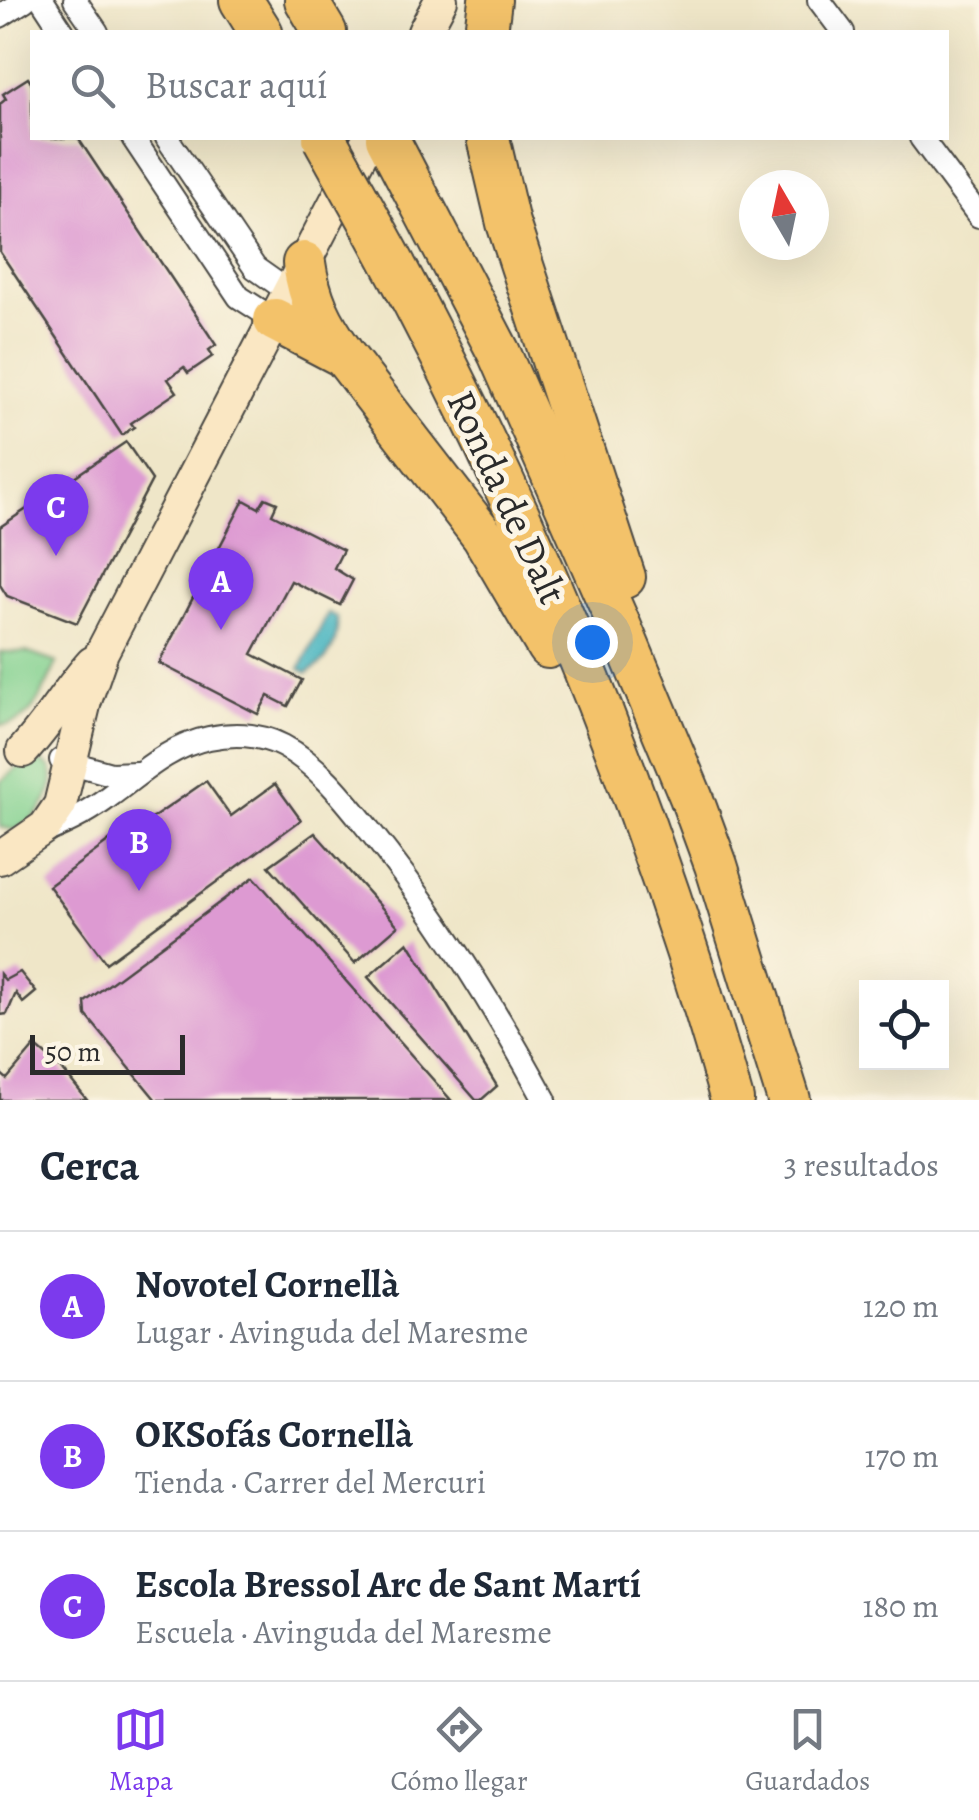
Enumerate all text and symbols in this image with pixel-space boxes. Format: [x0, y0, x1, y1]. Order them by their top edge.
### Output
search box [30, 30, 949, 140]
icon: search [65, 58, 120, 113]
text: Buscar aquí [145, 59, 328, 111]
north arrow [739, 170, 829, 260]
street label: Ronda de Dalt [433, 381, 581, 613]
pin: C [23, 474, 88, 556]
pin: A [188, 548, 254, 630]
your location [567, 617, 618, 668]
pin: B [106, 808, 172, 891]
map controls [859, 980, 949, 1070]
button: locate [859, 980, 949, 1070]
scale bar [30, 1030, 185, 1074]
text: 50 m [45, 1033, 101, 1071]
text: Cerca [40, 1137, 139, 1194]
text: 3 resultados [784, 1143, 939, 1187]
text: Novotel Cornellà [135, 1258, 399, 1310]
text: A [62, 1284, 83, 1328]
text: 120 m [863, 1284, 939, 1328]
text: Lugar · Avinguda del Maresme [135, 1310, 528, 1354]
text: OKSofás Cornellà [135, 1408, 413, 1460]
text: B [62, 1434, 83, 1478]
text: 170 m [865, 1434, 939, 1478]
text: Tienda · Carrer del Mercuri [135, 1460, 486, 1504]
text: Escola Bressol Arc de Sant Martí [135, 1558, 641, 1610]
text: C [63, 1584, 82, 1628]
text: 180 m [863, 1584, 939, 1628]
text: Escuela · Avinguda del Maresme [135, 1610, 552, 1654]
tab: Mapa [109, 1702, 173, 1800]
tab: Cómo llegar [391, 1702, 528, 1800]
tab: Guardados [745, 1702, 870, 1800]

